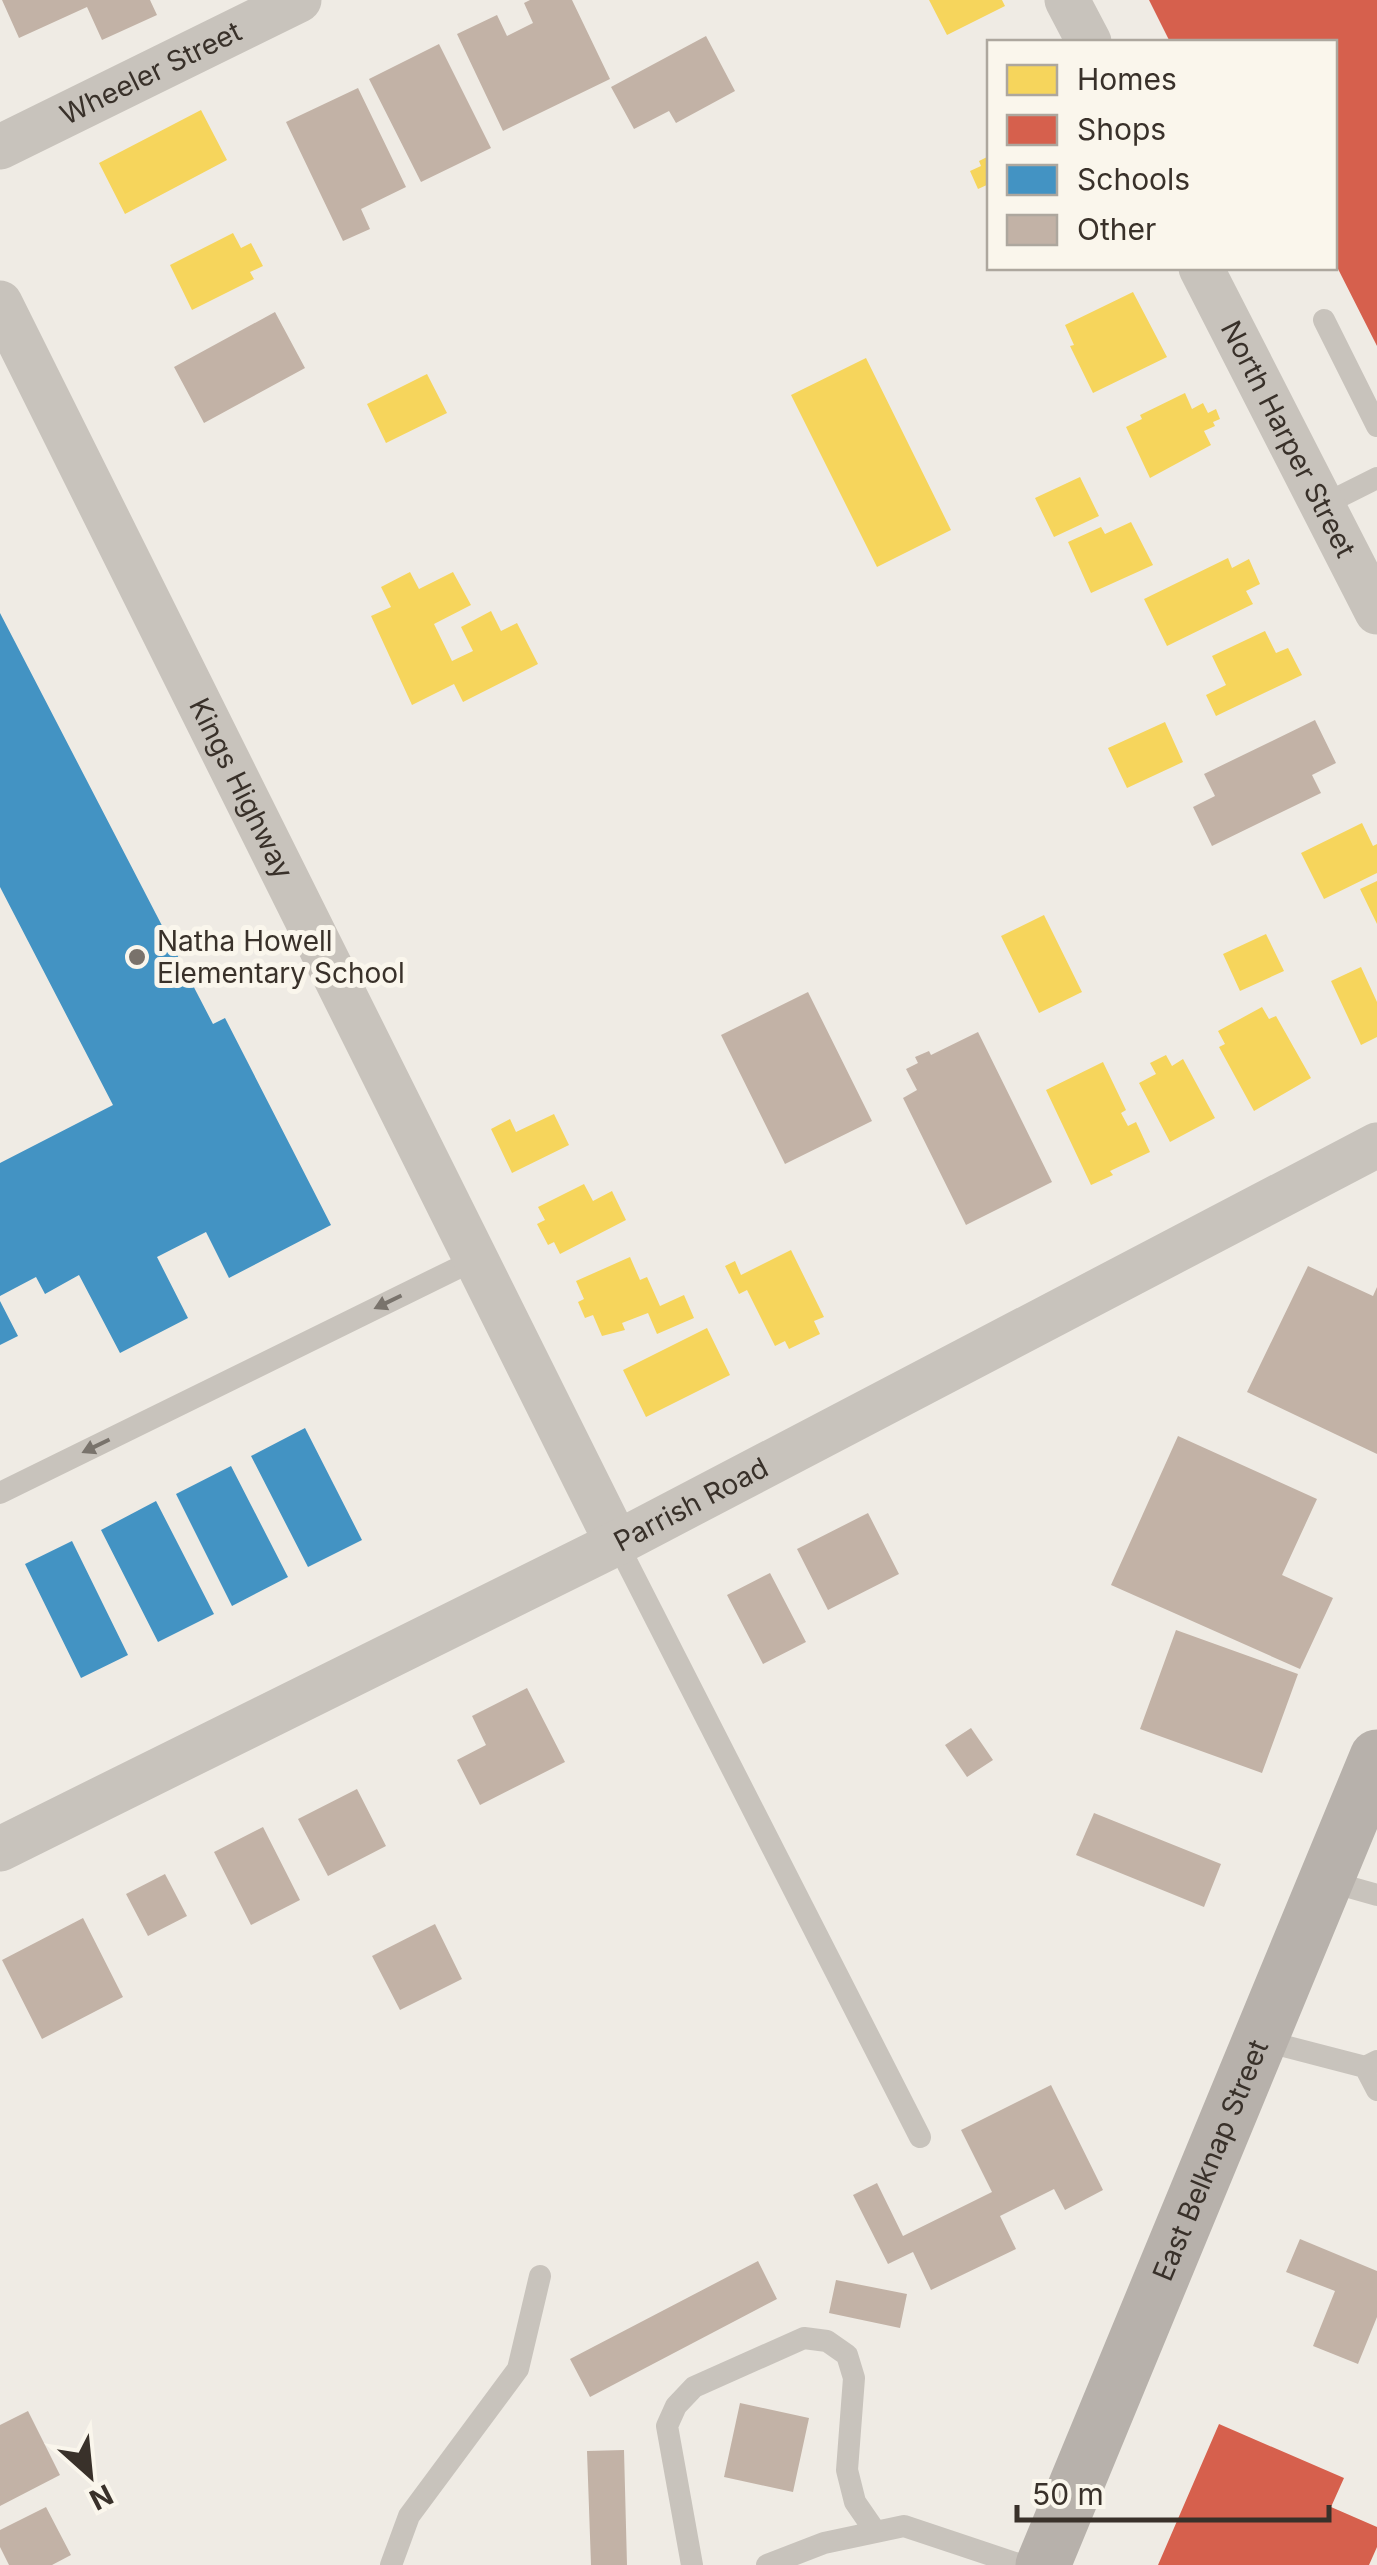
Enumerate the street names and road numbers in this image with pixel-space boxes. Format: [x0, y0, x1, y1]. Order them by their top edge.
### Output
street label: Wheeler Street [55, 14, 247, 132]
street label: North Harper Street [1214, 315, 1363, 563]
street label: Kings Highway [182, 692, 301, 884]
street label: Parrish Road [608, 1450, 774, 1559]
street label: East Belknap Street [1145, 2035, 1275, 2286]

